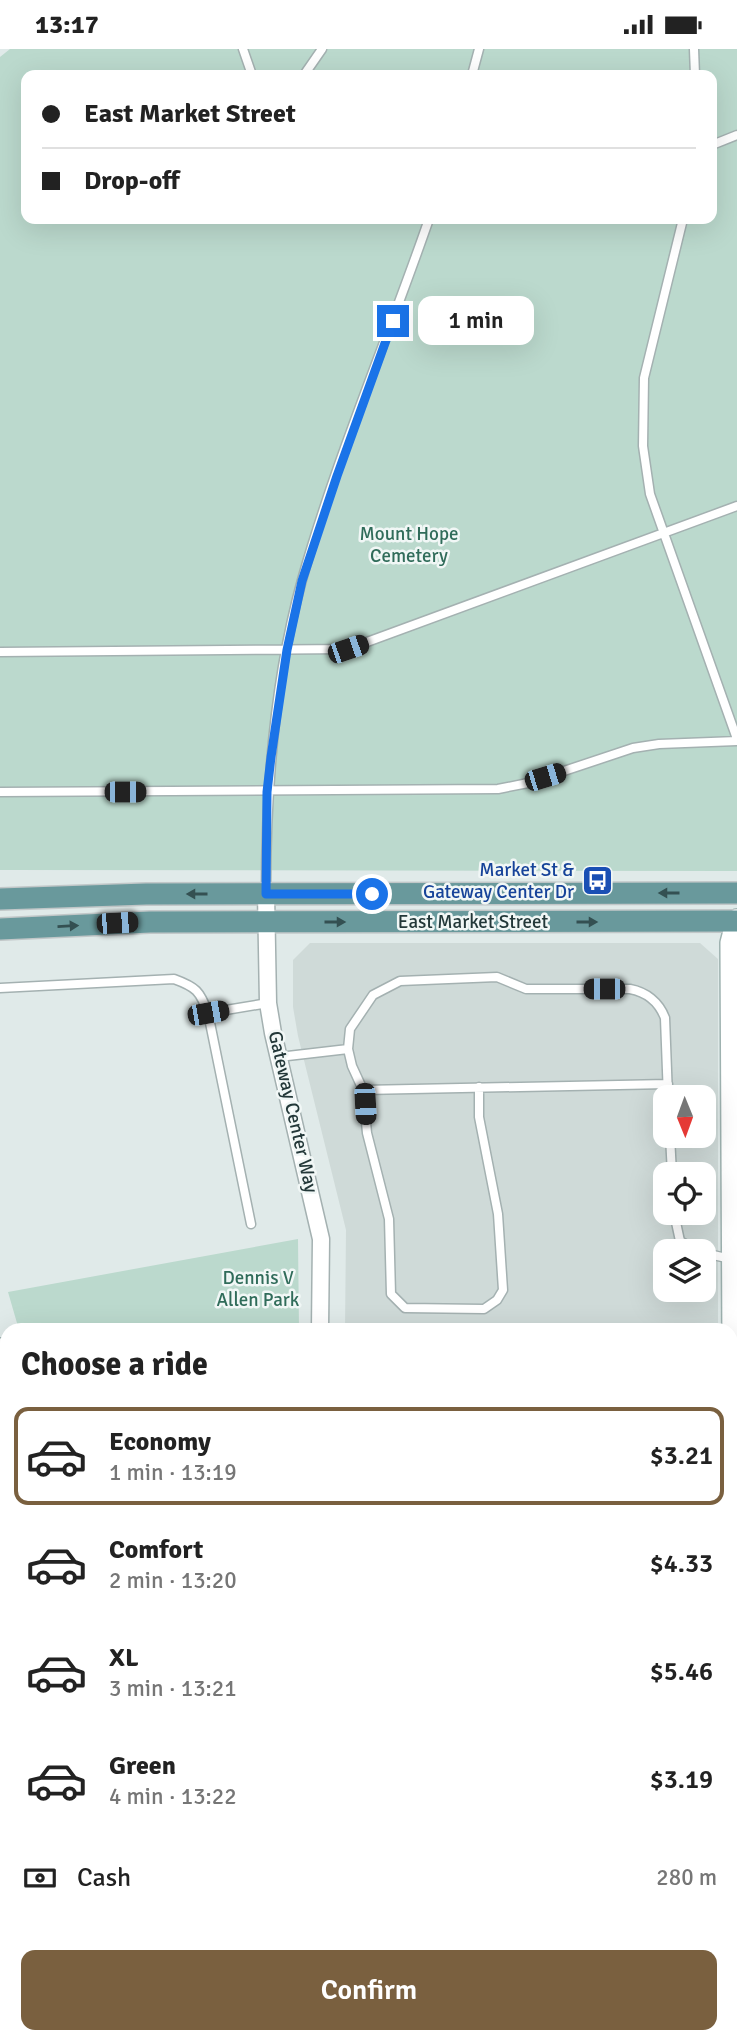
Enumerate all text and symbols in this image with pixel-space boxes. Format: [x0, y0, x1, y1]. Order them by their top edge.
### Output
text: 13:17 [35, 9, 99, 41]
text: East Market Street [84, 98, 296, 130]
text: Drop-off [84, 165, 180, 197]
callout: 1 min [418, 296, 533, 345]
route end [377, 305, 409, 337]
text: 1 min [448, 306, 504, 335]
park label: Mount Hope Cemetery [359, 522, 459, 568]
car [325, 632, 372, 666]
car [522, 761, 569, 793]
car [105, 782, 147, 803]
place label: Market St & Gateway Center Dr [423, 858, 574, 904]
bus stop icon: Market St & Gateway Center Dr [580, 864, 614, 898]
route start [356, 878, 388, 910]
one-way arrow [658, 887, 680, 899]
one-way arrow [186, 888, 208, 900]
street label: East Market Street [398, 910, 549, 934]
car [96, 911, 139, 935]
one-way arrow [324, 916, 346, 928]
one-way arrow [576, 916, 598, 928]
one-way arrow [57, 920, 79, 931]
car [584, 979, 626, 1000]
car [186, 999, 231, 1027]
street label: Gateway Center Way [263, 1029, 323, 1195]
car [354, 1082, 377, 1126]
north arrow [653, 1085, 716, 1148]
map controls [653, 1085, 716, 1302]
button: locate [653, 1162, 716, 1225]
button: layers [653, 1239, 716, 1302]
park label: Dennis V Allen Park [217, 1266, 300, 1312]
text: Choose a ride [21, 1345, 208, 1384]
icon: car [25, 1425, 88, 1488]
text: Economy [109, 1426, 211, 1458]
text: $3.21 [650, 1440, 713, 1472]
text: 1 min · 13:19 [109, 1458, 237, 1487]
icon: car [25, 1533, 88, 1596]
text: Comfort [109, 1534, 203, 1566]
text: $4.33 [650, 1548, 713, 1580]
text: 2 min · 13:20 [109, 1566, 237, 1595]
icon: car [25, 1641, 88, 1704]
text: XL [109, 1642, 139, 1674]
text: $5.46 [650, 1656, 713, 1688]
text: 3 min · 13:21 [109, 1674, 237, 1703]
icon: car [25, 1749, 88, 1812]
text: Green [109, 1750, 176, 1782]
text: $3.19 [650, 1764, 713, 1796]
text: 4 min · 13:22 [109, 1782, 237, 1811]
icon: cash [21, 1859, 59, 1897]
text: Cash [77, 1862, 131, 1894]
text: 280 m [656, 1863, 717, 1892]
button: Confirm [21, 1950, 717, 2030]

